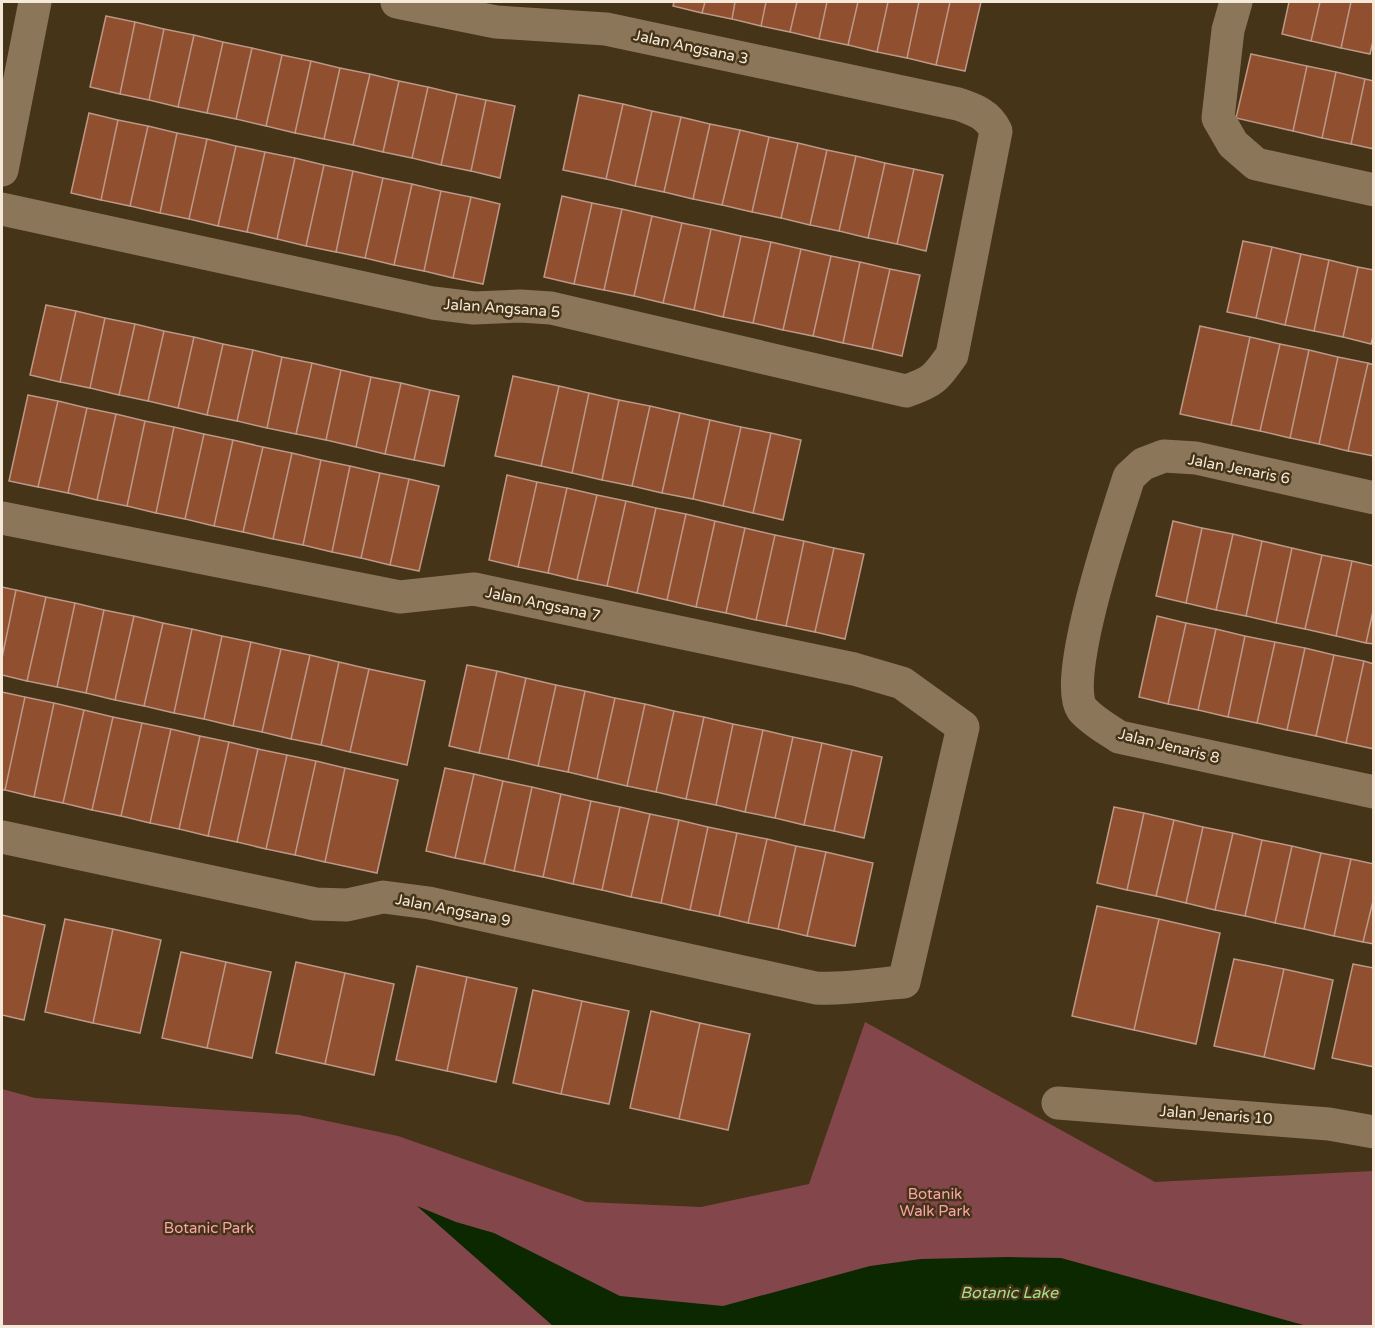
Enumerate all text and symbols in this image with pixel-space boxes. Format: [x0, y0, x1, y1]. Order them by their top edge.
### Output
street label: Jalan Angsana 3 [632, 26, 750, 68]
street label: Jalan Angsana 5 [443, 295, 561, 321]
street label: Jalan Jenaris 6 [1186, 450, 1292, 488]
street label: Jalan Angsana 7 [484, 583, 602, 625]
street label: Jalan Jenaris 8 [1117, 725, 1221, 767]
street label: Jalan Angsana 9 [394, 890, 512, 930]
street label: Jalan Jenaris 10 [1159, 1102, 1273, 1128]
park label: Botanik Walk Park [900, 1185, 970, 1220]
park label: Botanic Park [164, 1219, 254, 1237]
water label: Botanic Lake [960, 1283, 1059, 1303]

